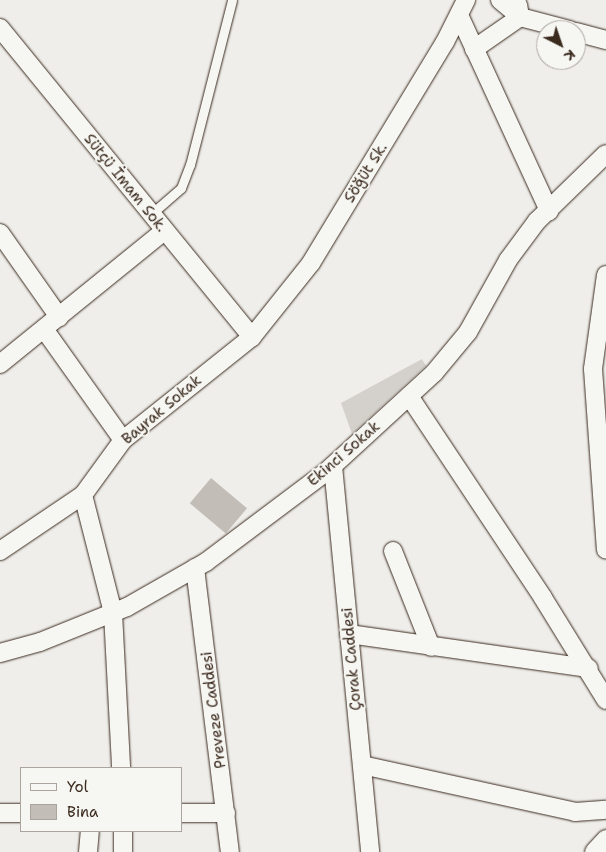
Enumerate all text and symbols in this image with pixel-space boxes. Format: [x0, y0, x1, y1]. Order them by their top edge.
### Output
north arrow [536, 20, 586, 70]
text: K [561, 46, 580, 65]
street label: Sütçü İmam Sok. [80, 130, 170, 236]
street label: Söğüt Sk. [341, 140, 391, 206]
street label: Bayrak Sokak [118, 371, 206, 449]
street label: Ekinci Sokak [304, 418, 384, 490]
street label: Çorak Caddesi [339, 607, 365, 711]
street label: Preveze Caddesi [198, 650, 230, 770]
legend [20, 767, 182, 832]
text: Yol [67, 777, 88, 797]
text: Bina [67, 802, 98, 822]

